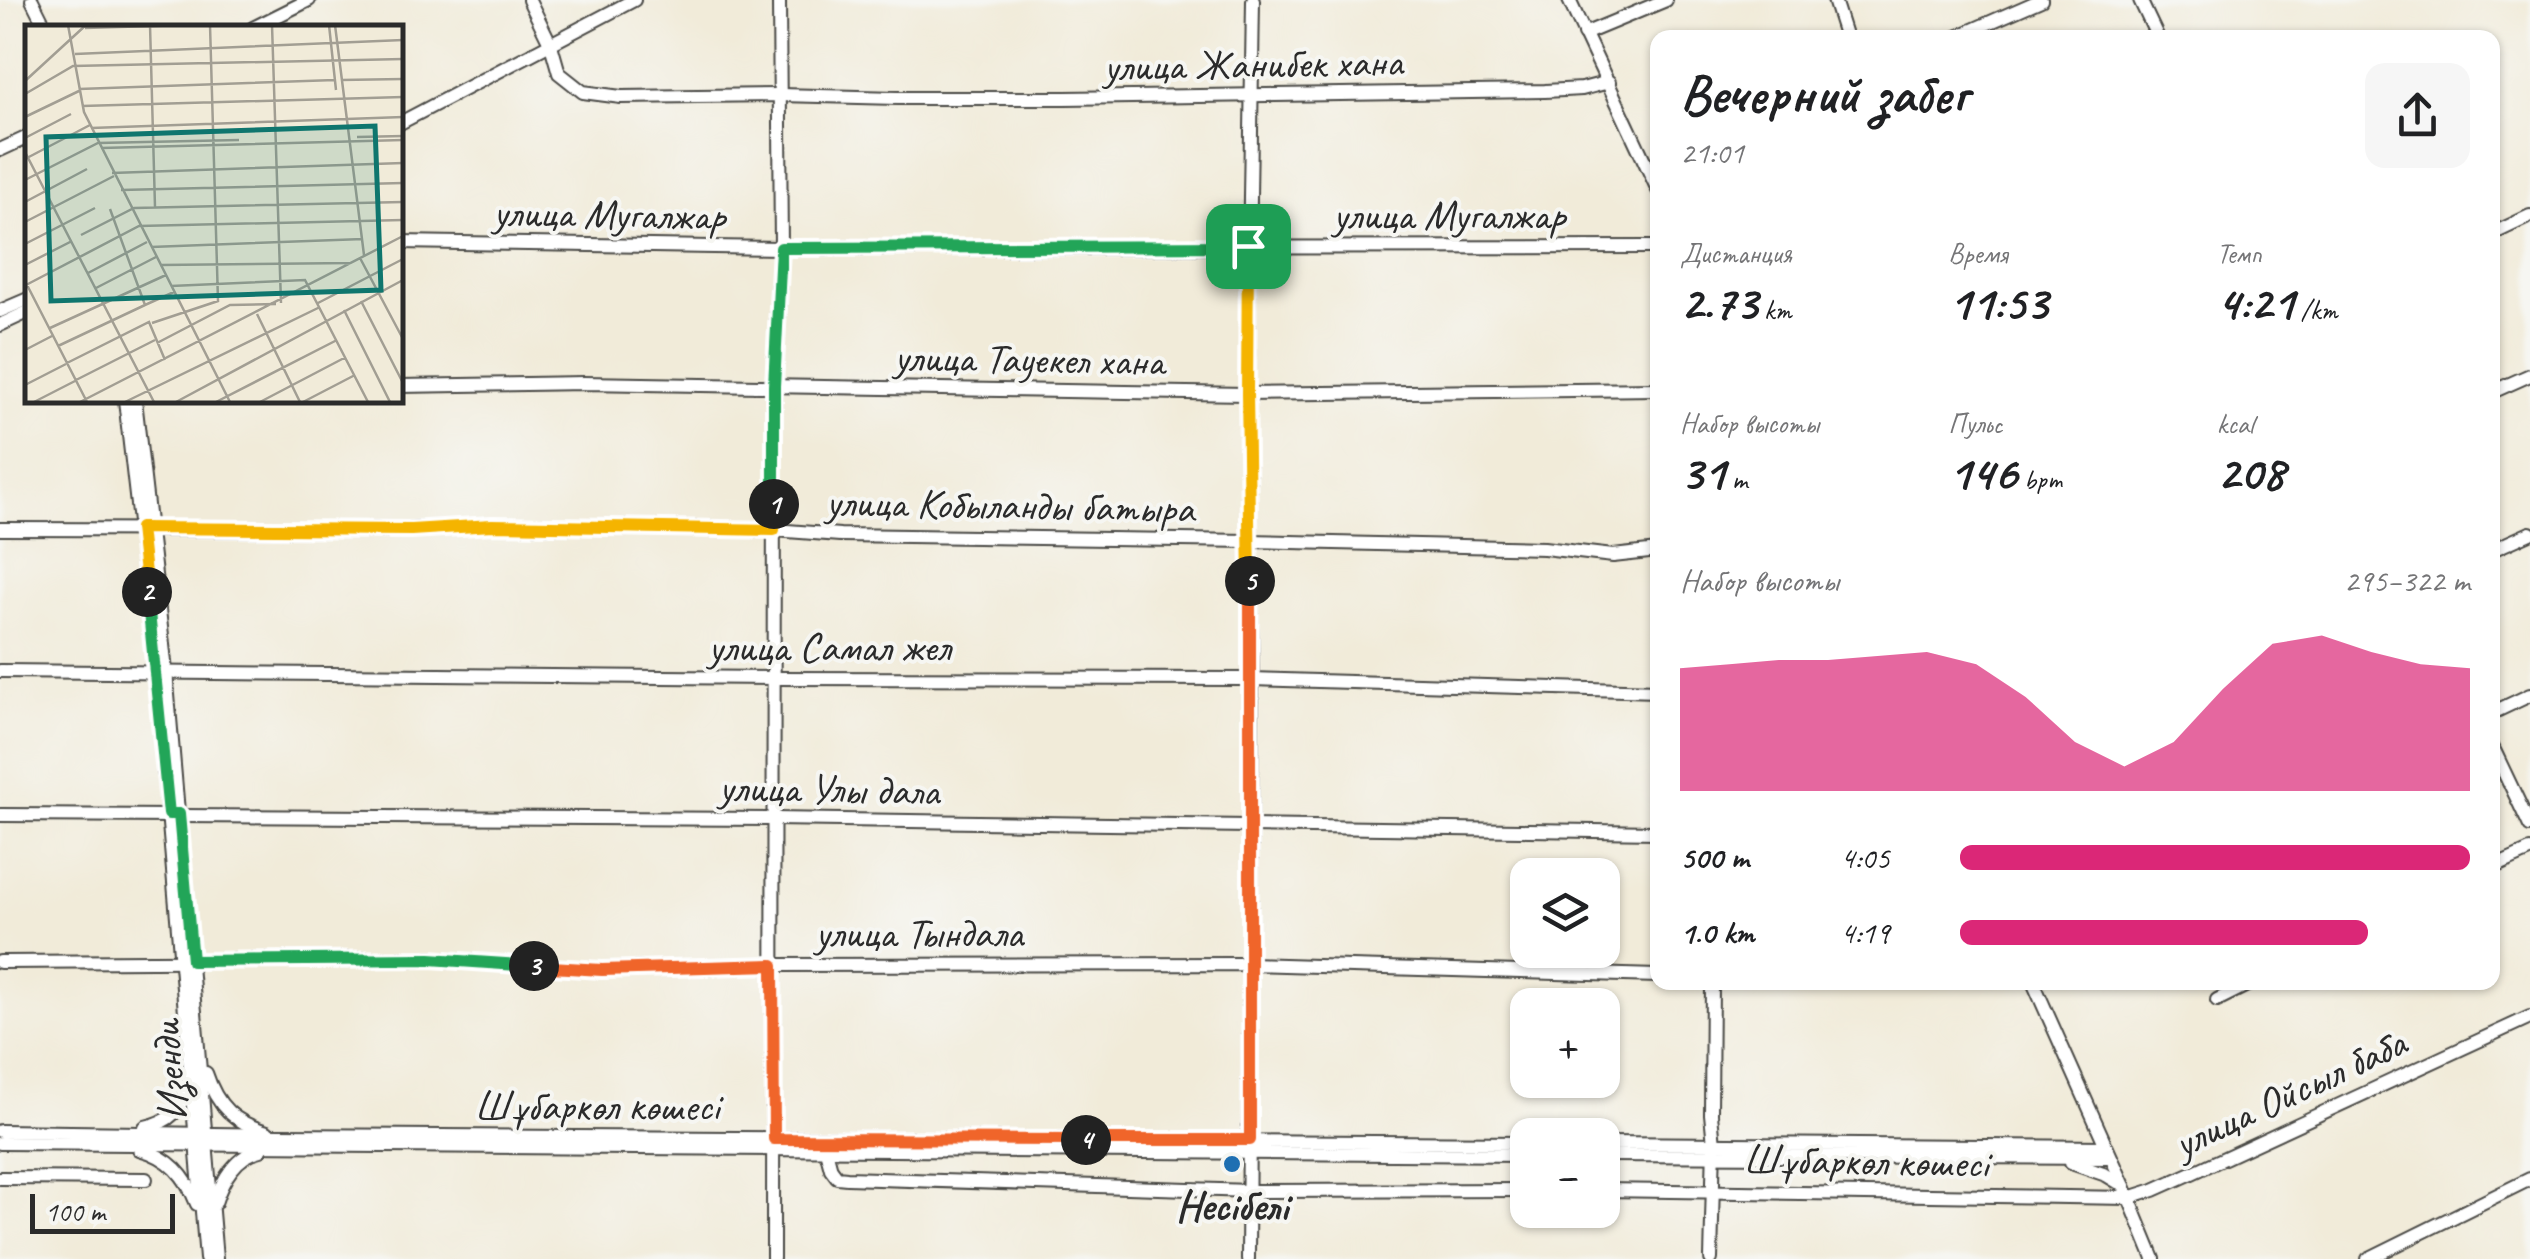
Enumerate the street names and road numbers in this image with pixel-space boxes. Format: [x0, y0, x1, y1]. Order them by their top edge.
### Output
street label: улица Жанибек хана [1100, 35, 1406, 94]
street label: улица Мугалжар [489, 186, 729, 243]
street label: улица Мугалжар [1330, 189, 1568, 242]
street label: улица Тауекел хана [890, 331, 1168, 388]
street label: улица Кобыланды батыра [822, 476, 1197, 535]
street label: улица Самал жел [705, 621, 953, 674]
street label: улица Улы дала [715, 761, 943, 818]
street label: улица Тындала [812, 907, 1026, 960]
street label: улица Ойсыл баба [2162, 1015, 2417, 1171]
street label: Изенди [138, 1016, 200, 1123]
street label: Шұбаркөл көшесі [474, 1080, 725, 1133]
street label: Шұбаркөл көшесі [1743, 1133, 1994, 1190]

